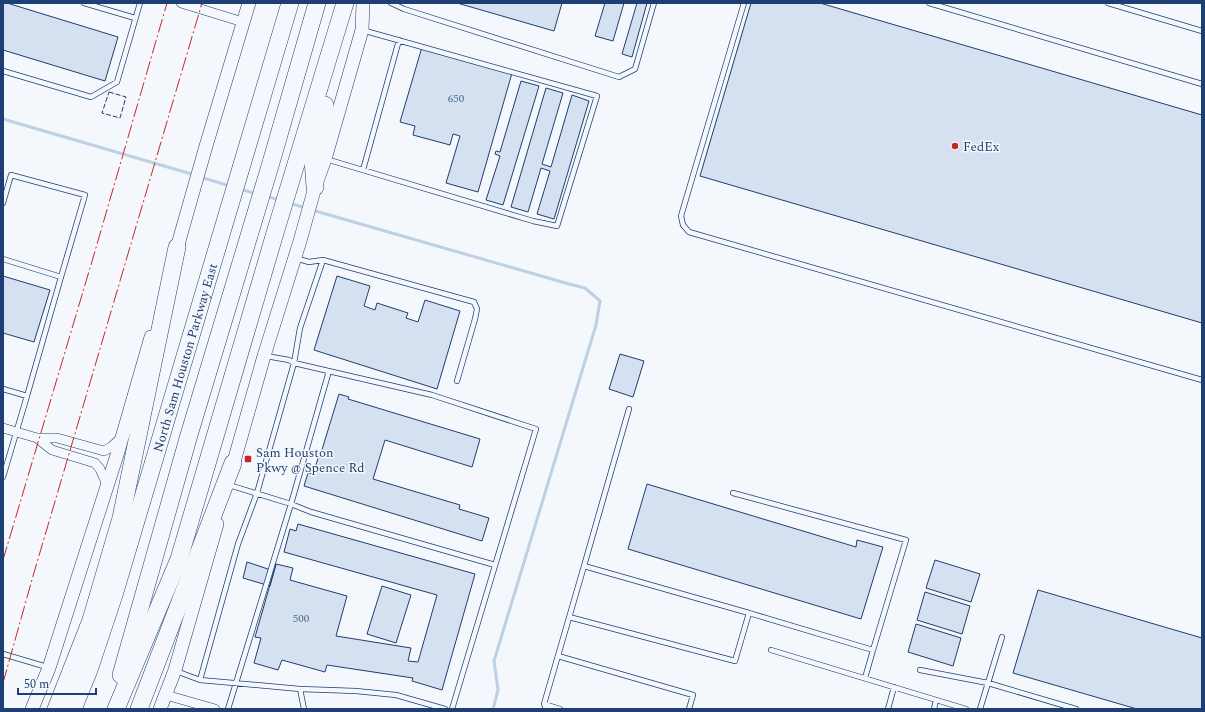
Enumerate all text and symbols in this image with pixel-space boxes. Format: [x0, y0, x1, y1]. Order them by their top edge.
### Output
house number: 650 [448, 90, 465, 107]
place label: FedEx [963, 137, 1000, 157]
marker: FedEx [950, 141, 960, 151]
street label: North Sam Houston Parkway East [148, 261, 223, 455]
place label: Sam Houston Pkwy @ Spence Rd [256, 443, 364, 478]
marker: Sam Houston Pkwy @ Spence Rd [243, 454, 253, 464]
house number: 500 [293, 610, 310, 627]
scale bar [18, 670, 96, 696]
text: 50 m [24, 675, 49, 694]

